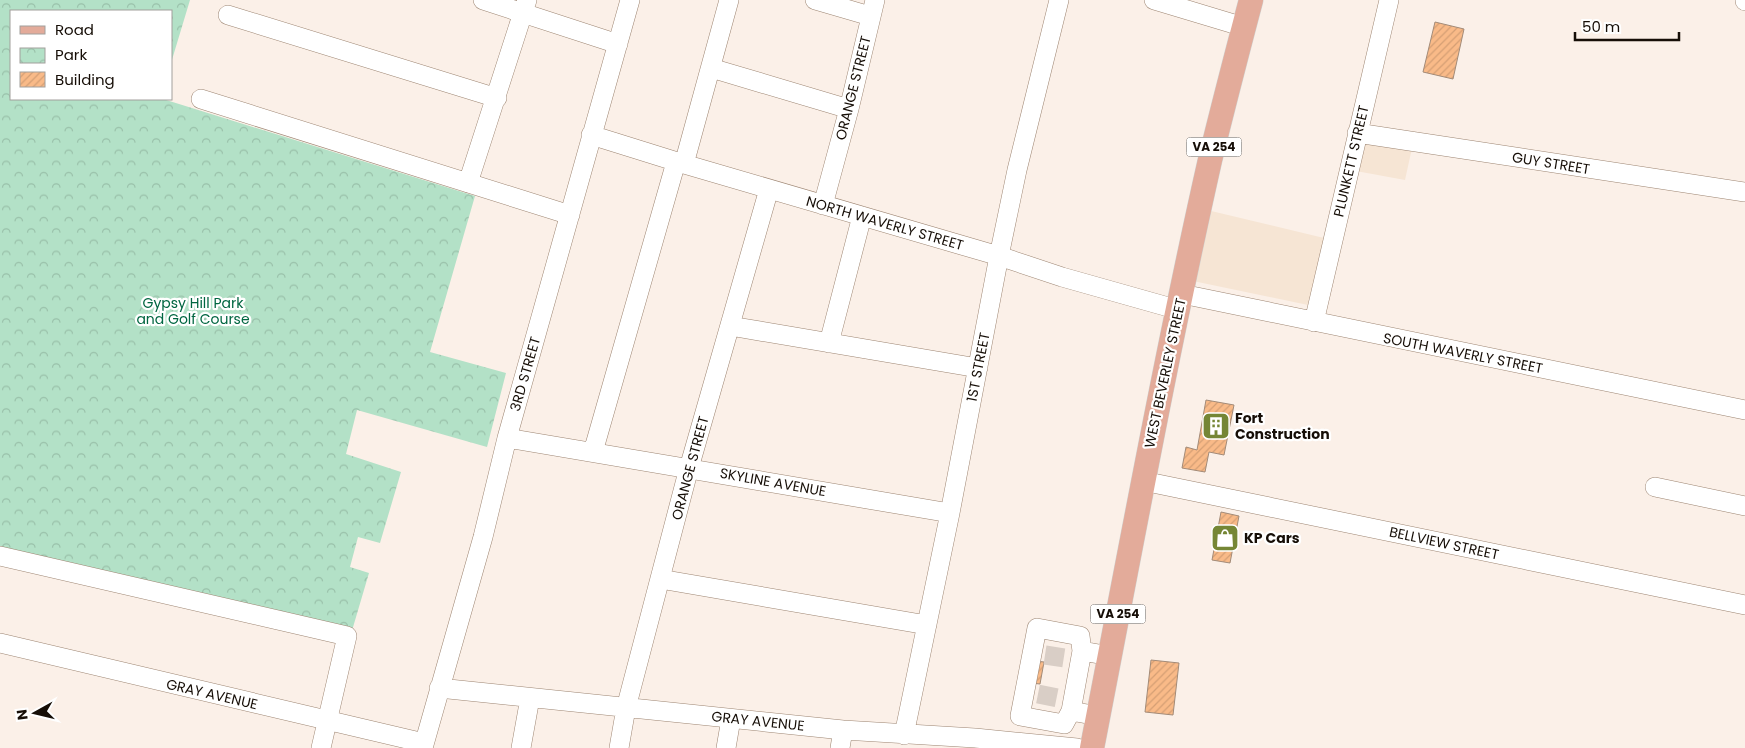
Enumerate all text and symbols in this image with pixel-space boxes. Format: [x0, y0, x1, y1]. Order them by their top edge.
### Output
legend [10, 10, 172, 100]
scale bar [1575, 10, 1679, 42]
text: 50 m [1582, 16, 1620, 37]
text: Road [55, 19, 94, 40]
street label: ORANGE STREET [830, 33, 876, 142]
text: Park [55, 44, 87, 65]
text: Building [55, 69, 115, 90]
street label: PLUNKETT STREET [1328, 103, 1374, 219]
road number: VA 254 [1186, 138, 1242, 156]
street label: GUY STREET [1511, 147, 1592, 179]
street label: NORTH WAVERLY STREET [804, 191, 966, 255]
park label: Gypsy Hill Park and Golf Course [136, 293, 250, 329]
street label: WEST BEVERLEY STREET [1139, 296, 1191, 450]
street label: SOUTH WAVERLY STREET [1382, 328, 1545, 378]
street label: 1ST STREET [961, 330, 995, 403]
street label: 3RD STREET [505, 334, 545, 414]
place label: Fort Construction [1235, 408, 1330, 444]
building icon: Fort Construction [1201, 411, 1231, 441]
street label: ORANGE STREET [667, 413, 714, 522]
street label: SKYLINE AVENUE [718, 463, 828, 501]
street label: BELLVIEW STREET [1387, 522, 1501, 564]
shop icon: KP Cars [1210, 523, 1240, 553]
place label: KP Cars [1244, 528, 1300, 548]
road number: VA 254 [1090, 604, 1146, 624]
street label: GRAY AVENUE [164, 674, 260, 714]
north arrow [10, 688, 60, 738]
street label: GRAY AVENUE [711, 706, 805, 736]
text: N [11, 708, 33, 721]

